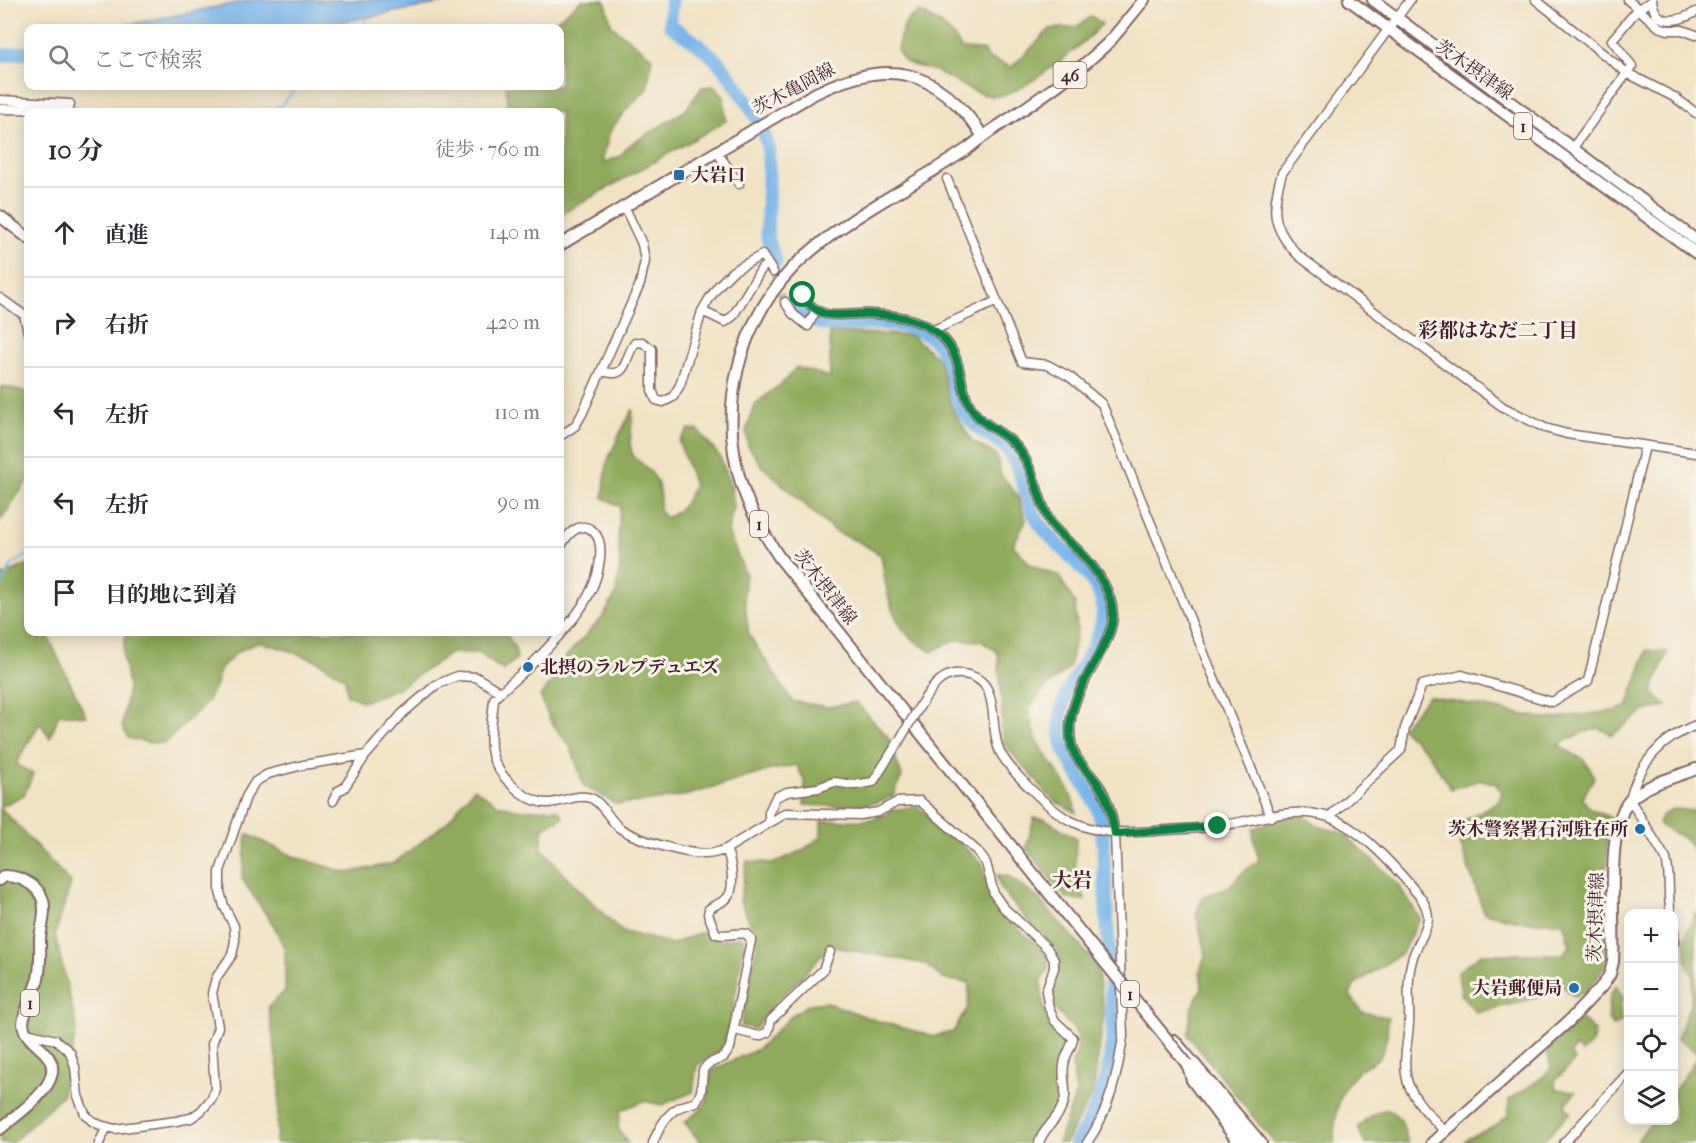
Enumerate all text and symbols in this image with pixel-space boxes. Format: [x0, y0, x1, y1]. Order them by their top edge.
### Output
search box [24, 24, 564, 90]
street label: 茨木摂津線 [1431, 36, 1517, 104]
icon: search [45, 41, 78, 74]
text: ここで検索 [93, 47, 203, 73]
street label: 茨木亀岡線 [749, 59, 839, 119]
road number: 46 [1054, 62, 1086, 88]
road number: 1 [1514, 113, 1532, 139]
text: 10 分 [48, 135, 103, 166]
text: 徒歩 · 760 m [435, 138, 540, 161]
place label: 大岩口 [691, 165, 745, 186]
marker: 大岩口 [672, 168, 686, 182]
icon: ahead [48, 216, 81, 249]
text: 140 m [489, 221, 540, 244]
text: 直進 [105, 222, 149, 248]
route start [789, 281, 815, 307]
icon: right [48, 306, 81, 339]
text: 420 m [486, 311, 540, 334]
text: 右折 [105, 312, 149, 338]
district label: 彩都はなだ二丁目 [1418, 319, 1578, 342]
icon: left [48, 396, 81, 429]
text: 110 m [494, 401, 540, 424]
text: 左折 [105, 402, 149, 428]
icon: left [48, 486, 81, 519]
text: 90 m [498, 491, 540, 514]
text: 左折 [105, 492, 149, 518]
road number: 1 [750, 511, 768, 537]
street label: 茨木摂津線 [789, 545, 861, 629]
icon: arrive [48, 576, 81, 609]
text: 目的地に到着 [105, 582, 237, 608]
place label: 北摂のラルプデュエズ [540, 657, 719, 678]
marker: 北摂のラルプデュエズ [521, 660, 535, 674]
route end [1204, 812, 1230, 838]
place label: 茨木警察署石河駐在所 [1448, 819, 1628, 840]
marker: 茨木警察署石河駐在所 [1633, 822, 1647, 836]
district label: 大岩 [1052, 869, 1092, 892]
street label: 茨木摂津線 [1584, 872, 1608, 962]
map controls [1624, 909, 1678, 1125]
button: + [1624, 909, 1678, 963]
button: − [1624, 963, 1678, 1017]
place label: 大岩郵便局 [1472, 978, 1562, 999]
road number: 1 [1121, 981, 1139, 1007]
marker: 大岩郵便局 [1567, 981, 1581, 995]
road number: 1 [21, 990, 39, 1016]
button: locate [1624, 1017, 1678, 1071]
button: layers [1624, 1071, 1678, 1125]

